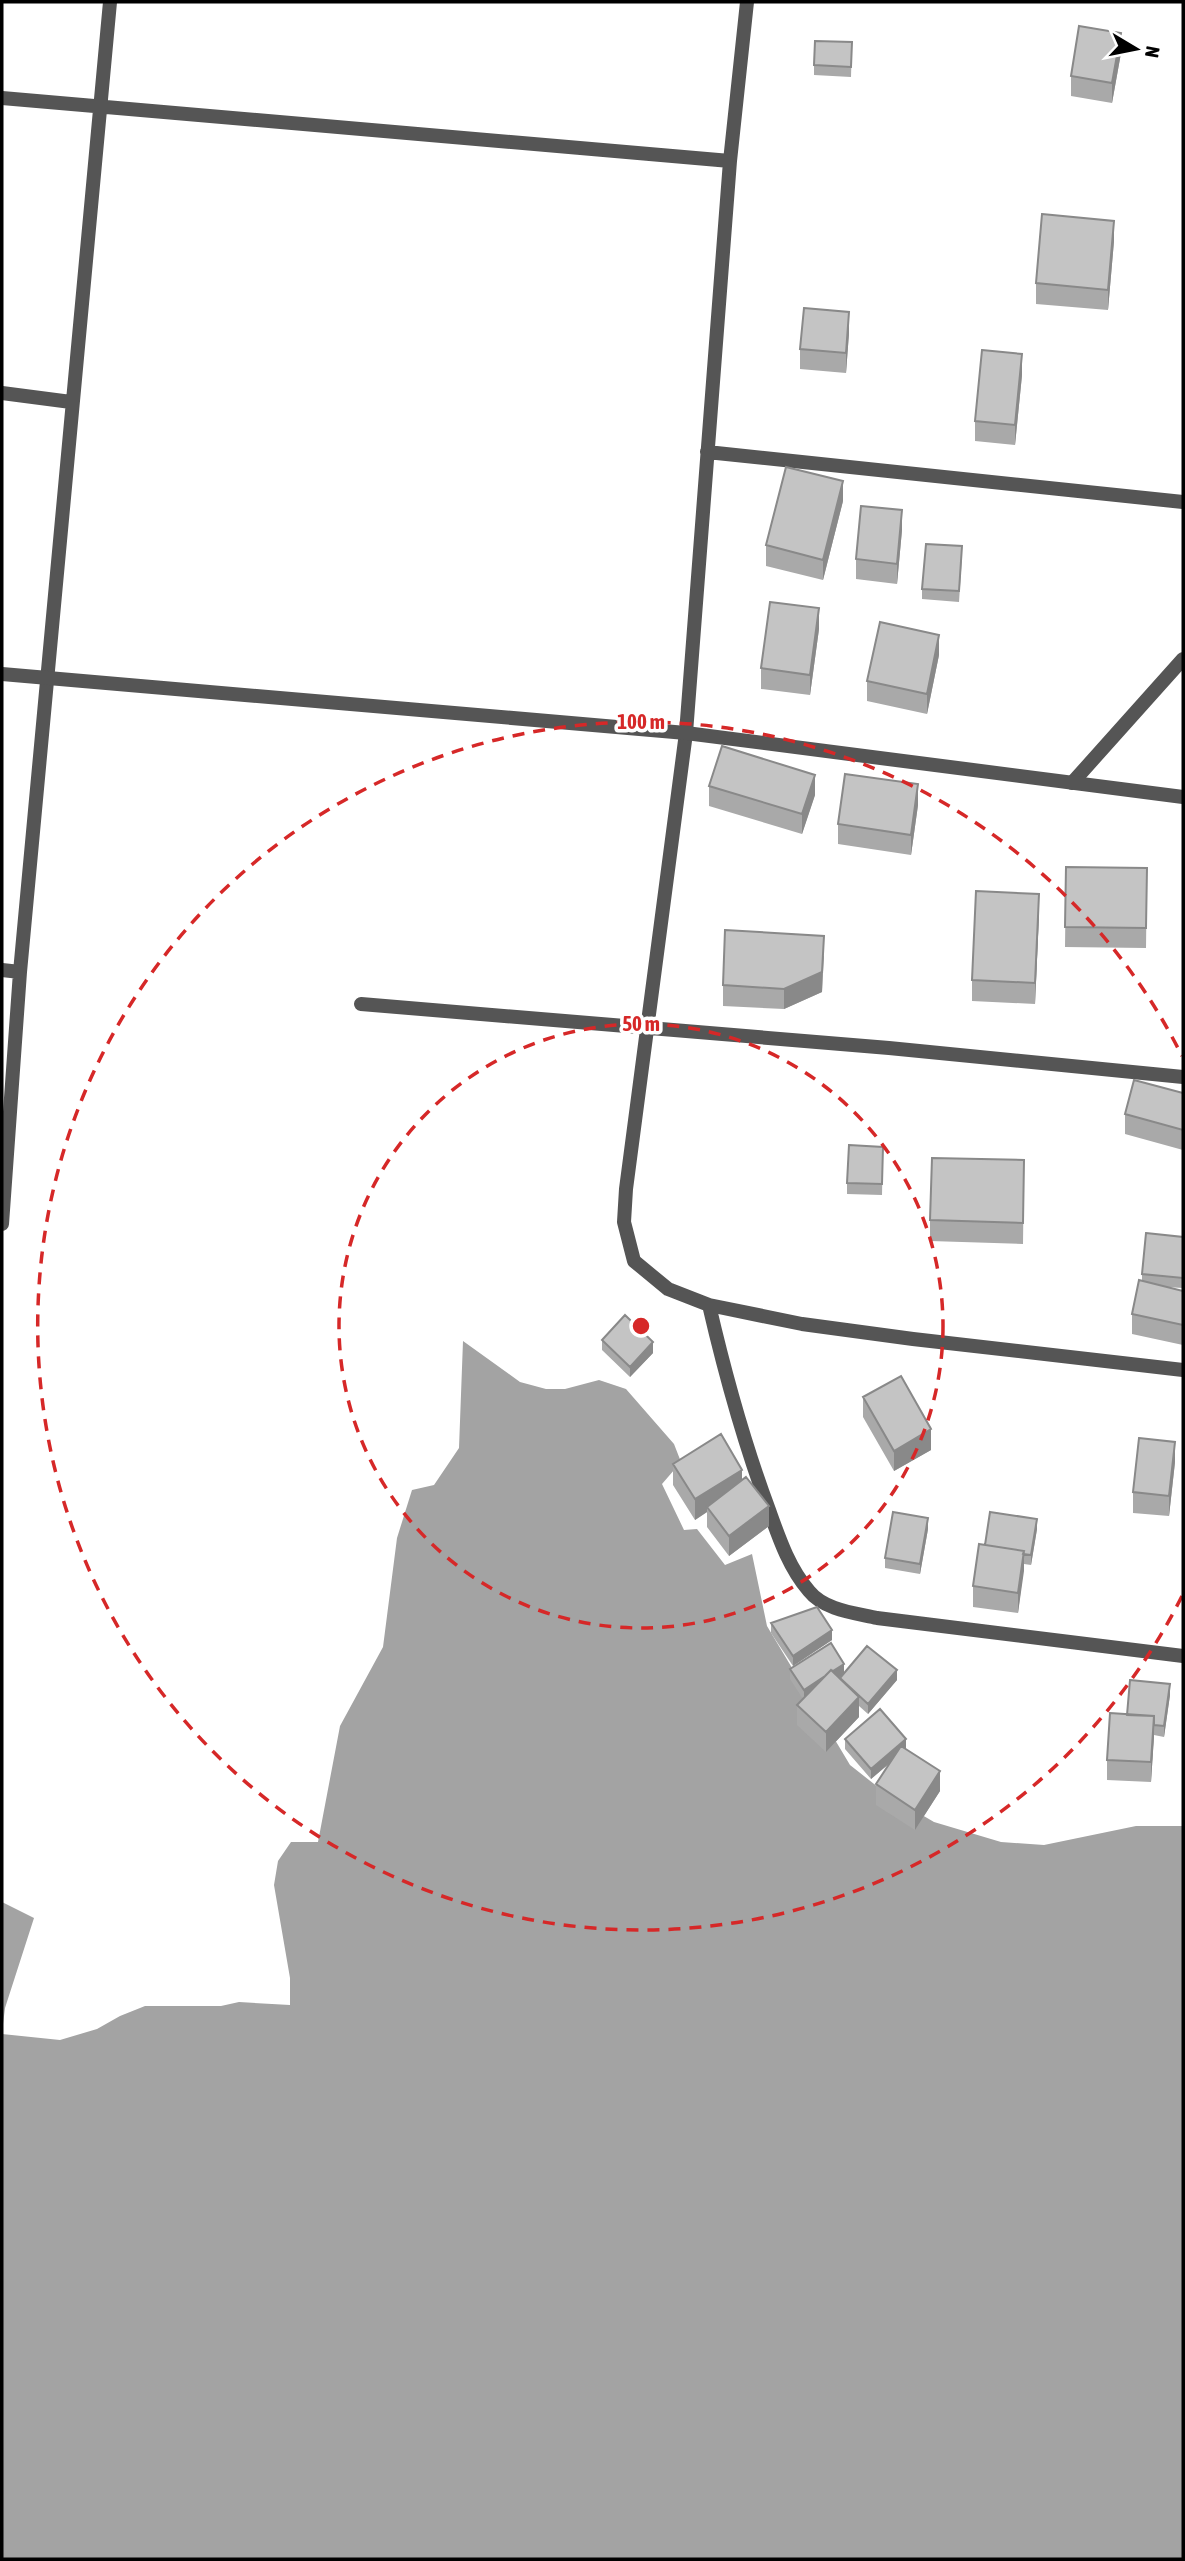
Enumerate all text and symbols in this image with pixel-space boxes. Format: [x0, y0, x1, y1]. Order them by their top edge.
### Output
north arrow [1101, 14, 1171, 84]
text: N [1141, 45, 1165, 59]
text: 100 m [617, 709, 665, 733]
text: 50 m [622, 1011, 660, 1035]
centre of rings [629, 1314, 653, 1338]

